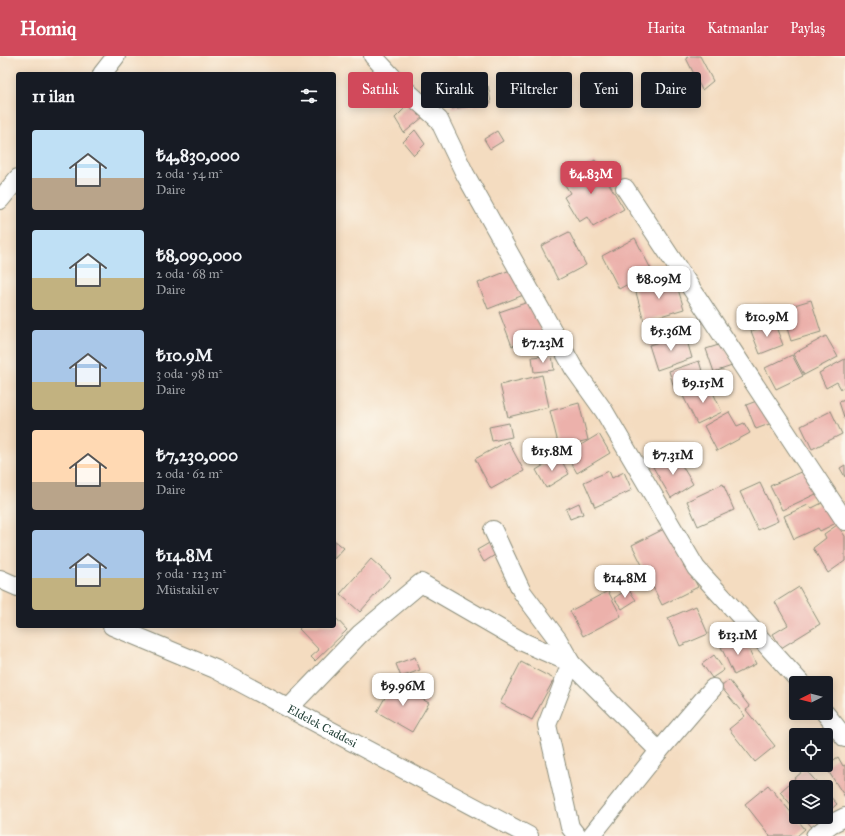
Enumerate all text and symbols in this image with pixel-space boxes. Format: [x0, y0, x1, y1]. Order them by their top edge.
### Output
text: Homiq [20, 17, 76, 40]
text: Harita [647, 20, 685, 37]
text: Katmanlar [707, 20, 768, 37]
text: Paylaş [790, 20, 825, 37]
chip: Satılık [348, 72, 413, 108]
chip: Kiralık [421, 72, 488, 108]
chip: Filtreler [496, 72, 572, 108]
chip: Yeni [580, 72, 633, 108]
chip: Daire [641, 72, 701, 108]
icon: filters [298, 85, 320, 107]
text: 11 ilan [32, 86, 75, 107]
text: ₺4,830,000 [156, 145, 240, 166]
icon: home [64, 146, 112, 194]
pin: ₺4.83M [558, 161, 624, 195]
text: 2 oda · 54 m² [156, 166, 223, 182]
text: ₺4.83M [569, 166, 613, 182]
text: Daire [156, 182, 186, 198]
text: ₺8,090,000 [156, 245, 242, 266]
icon: home [64, 246, 112, 294]
text: 2 oda · 68 m² [156, 266, 223, 282]
pin: ₺8.09M [626, 266, 692, 300]
text: ₺8.09M [636, 271, 682, 287]
text: Daire [156, 282, 186, 298]
pin: ₺10.9M [734, 304, 800, 338]
text: ₺10.9M [745, 309, 789, 325]
pin: ₺5.36M [638, 318, 704, 352]
text: ₺5.36M [650, 323, 692, 339]
pin: ₺7.23M [510, 330, 576, 364]
text: ₺7.23M [522, 335, 564, 351]
text: ₺10.9M [156, 345, 212, 366]
icon: home [64, 346, 112, 394]
text: 3 oda · 98 m² [156, 366, 223, 382]
pin: ₺9.15M [670, 370, 736, 404]
text: ₺9.15M [682, 375, 724, 391]
text: Daire [156, 382, 186, 398]
pin: ₺15.8M [519, 438, 585, 472]
pin: ₺7.31M [640, 442, 706, 476]
text: ₺15.8M [531, 443, 573, 459]
text: ₺7,230,000 [156, 445, 238, 466]
icon: home [64, 446, 112, 494]
text: ₺7.31M [653, 447, 693, 463]
text: 2 oda · 62 m² [156, 466, 223, 482]
text: Daire [156, 482, 186, 498]
text: ₺14.8M [156, 545, 212, 566]
icon: home [64, 546, 112, 594]
pin: ₺14.8M [592, 565, 658, 599]
text: 5 oda · 123 m² [156, 566, 226, 582]
text: ₺14.8M [603, 570, 647, 586]
text: Müstakil ev [156, 582, 219, 598]
pin: ₺13.1M [705, 622, 771, 656]
text: ₺13.1M [718, 627, 758, 643]
pin: ₺9.96M [370, 673, 436, 707]
north arrow [789, 676, 833, 720]
map controls [789, 676, 833, 824]
text: ₺9.96M [381, 678, 425, 694]
street label: Eldelek Caddesi [285, 702, 360, 751]
button: locate [789, 728, 833, 772]
button: layers [789, 780, 833, 824]

